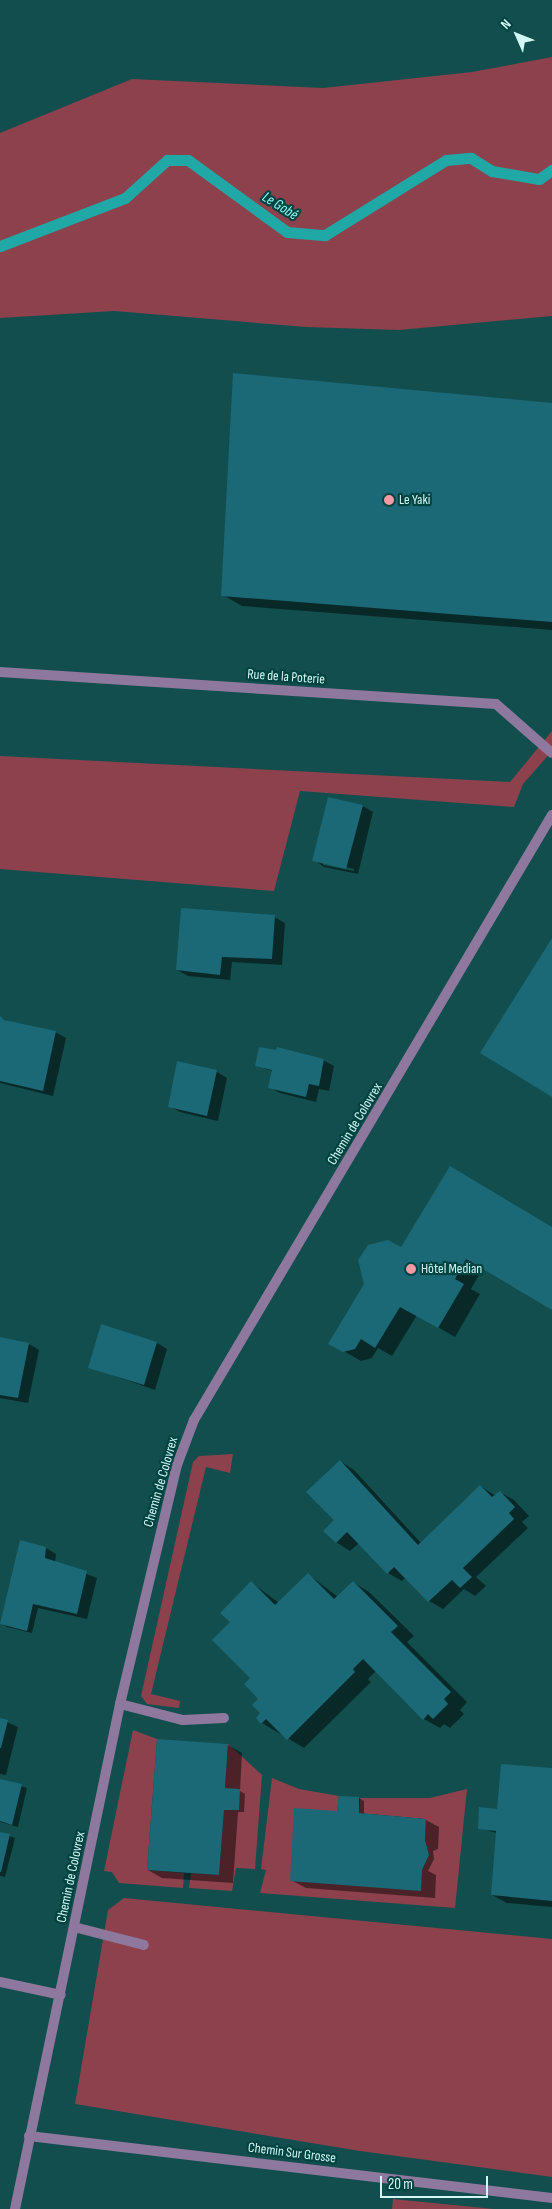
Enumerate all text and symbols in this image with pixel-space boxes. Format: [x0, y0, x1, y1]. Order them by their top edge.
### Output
north arrow [492, 10, 542, 60]
text: N [497, 16, 515, 33]
water label: Le Gobé [259, 188, 301, 224]
place label: Le Yaki [399, 492, 430, 508]
marker: Le Yaki [383, 494, 395, 506]
street label: Rue de la Poterie [247, 666, 325, 688]
street label: Chemin de Colovrex [324, 1080, 386, 1168]
place label: Hôtel Median [421, 1261, 482, 1277]
marker: Hôtel Median [405, 1263, 417, 1275]
street label: Chemin de Colovrex [140, 1435, 182, 1529]
street label: Chemin de Colovrex [53, 1830, 89, 1924]
street label: Chemin Sur Grosse [247, 2139, 337, 2167]
scale bar [382, 2166, 490, 2198]
text: 20 m [388, 2175, 413, 2194]

